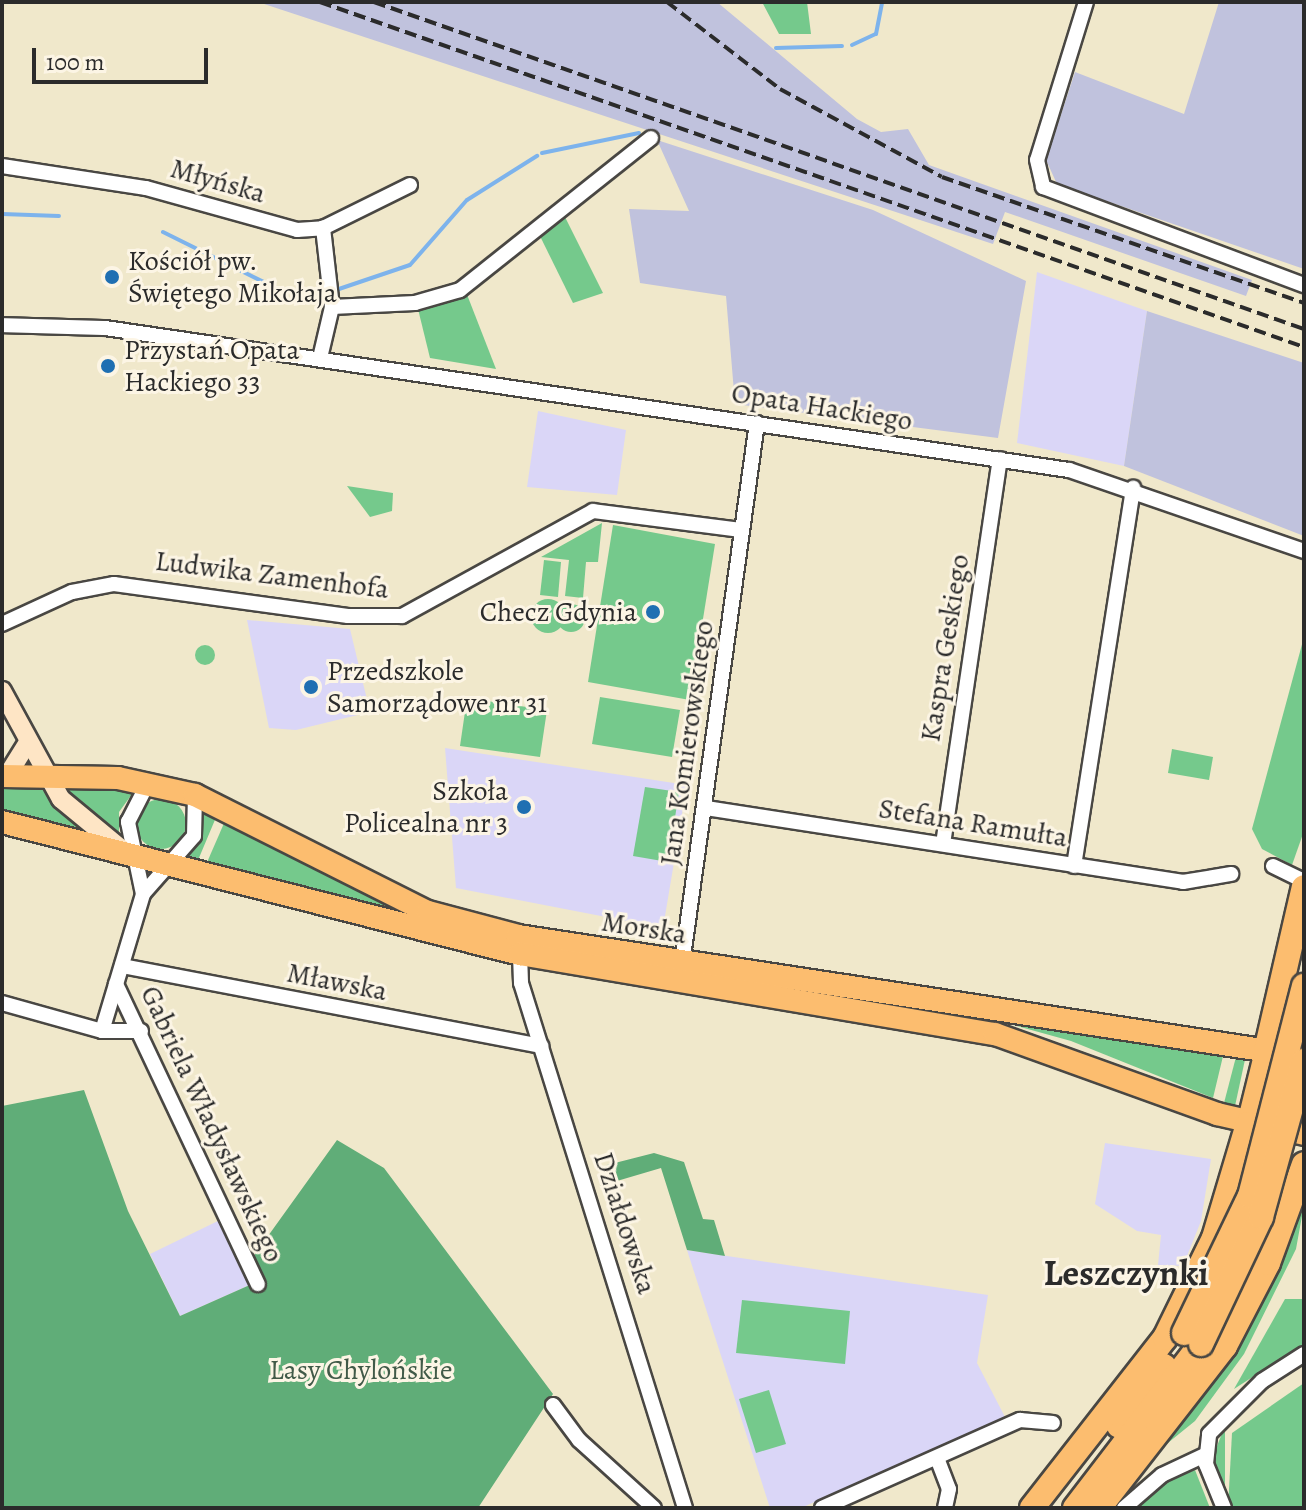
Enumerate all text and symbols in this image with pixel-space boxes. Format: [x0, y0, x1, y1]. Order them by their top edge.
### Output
scale bar [36, 32, 212, 82]
text: 100 m [46, 46, 105, 78]
street label: Młyńska [167, 151, 269, 211]
place label: Kościół pw. Świętego Mikołaja [128, 244, 337, 310]
marker: Kościół pw. Świętego Mikołaja [103, 268, 121, 286]
place label: Przystań Opata Hackiego 33 [124, 333, 300, 399]
marker: Przystań Opata Hackiego 33 [99, 357, 117, 375]
street label: Opata Hackiego [729, 376, 915, 438]
street label: Ludwika Zamenhofa [153, 544, 391, 606]
street label: Kaspra Geskiego [914, 552, 976, 744]
place label: Checz Gdynia [480, 595, 637, 629]
marker: Checz Gdynia [644, 603, 662, 621]
street label: Jana Komierowskiego [653, 619, 721, 867]
place label: Przedszkole Samorządowe nr 31 [327, 654, 547, 720]
marker: Przedszkole Samorządowe nr 31 [302, 678, 320, 696]
place label: Szkoła Policealna nr 3 [344, 774, 508, 840]
street label: Stefana Ramułta [876, 792, 1070, 854]
marker: Szkoła Policealna nr 3 [515, 798, 533, 816]
street label: Morska [599, 905, 689, 951]
street label: Mławska [284, 956, 390, 1008]
street label: Gabriela Władysławskiego [133, 981, 291, 1267]
street label: Działdowska [586, 1148, 664, 1298]
district label: Leszczynki [1044, 1251, 1208, 1295]
park label: Lasy Chylońskie [269, 1353, 453, 1387]

